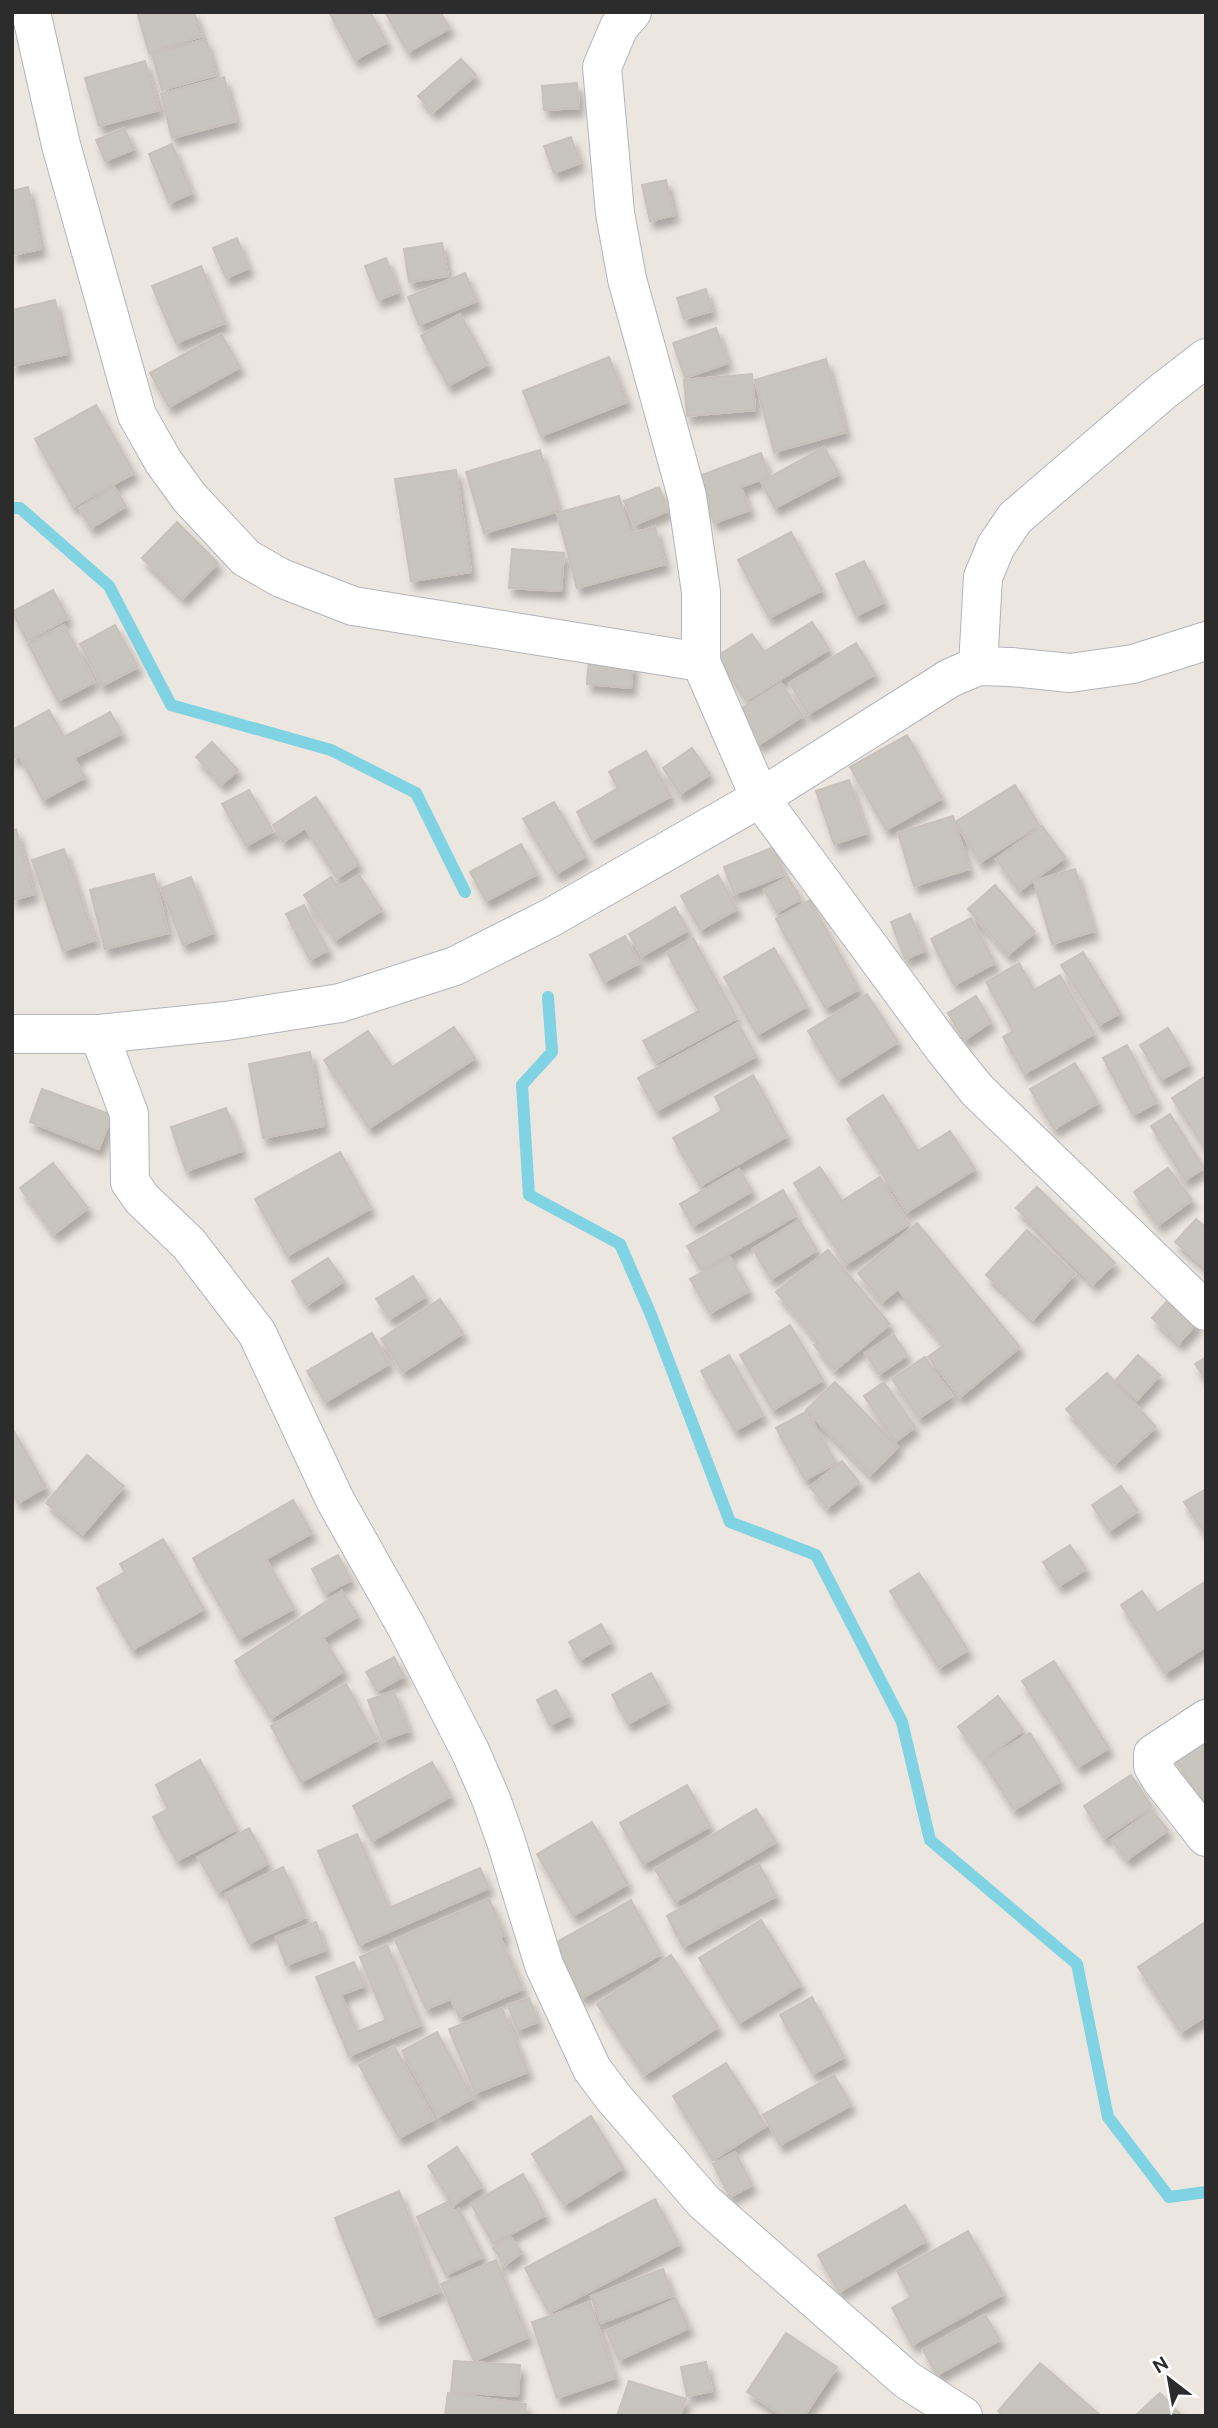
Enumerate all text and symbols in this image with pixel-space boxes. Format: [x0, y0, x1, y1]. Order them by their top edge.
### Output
north arrow [1134, 2344, 1204, 2414]
text: N [1148, 2351, 1172, 2378]

